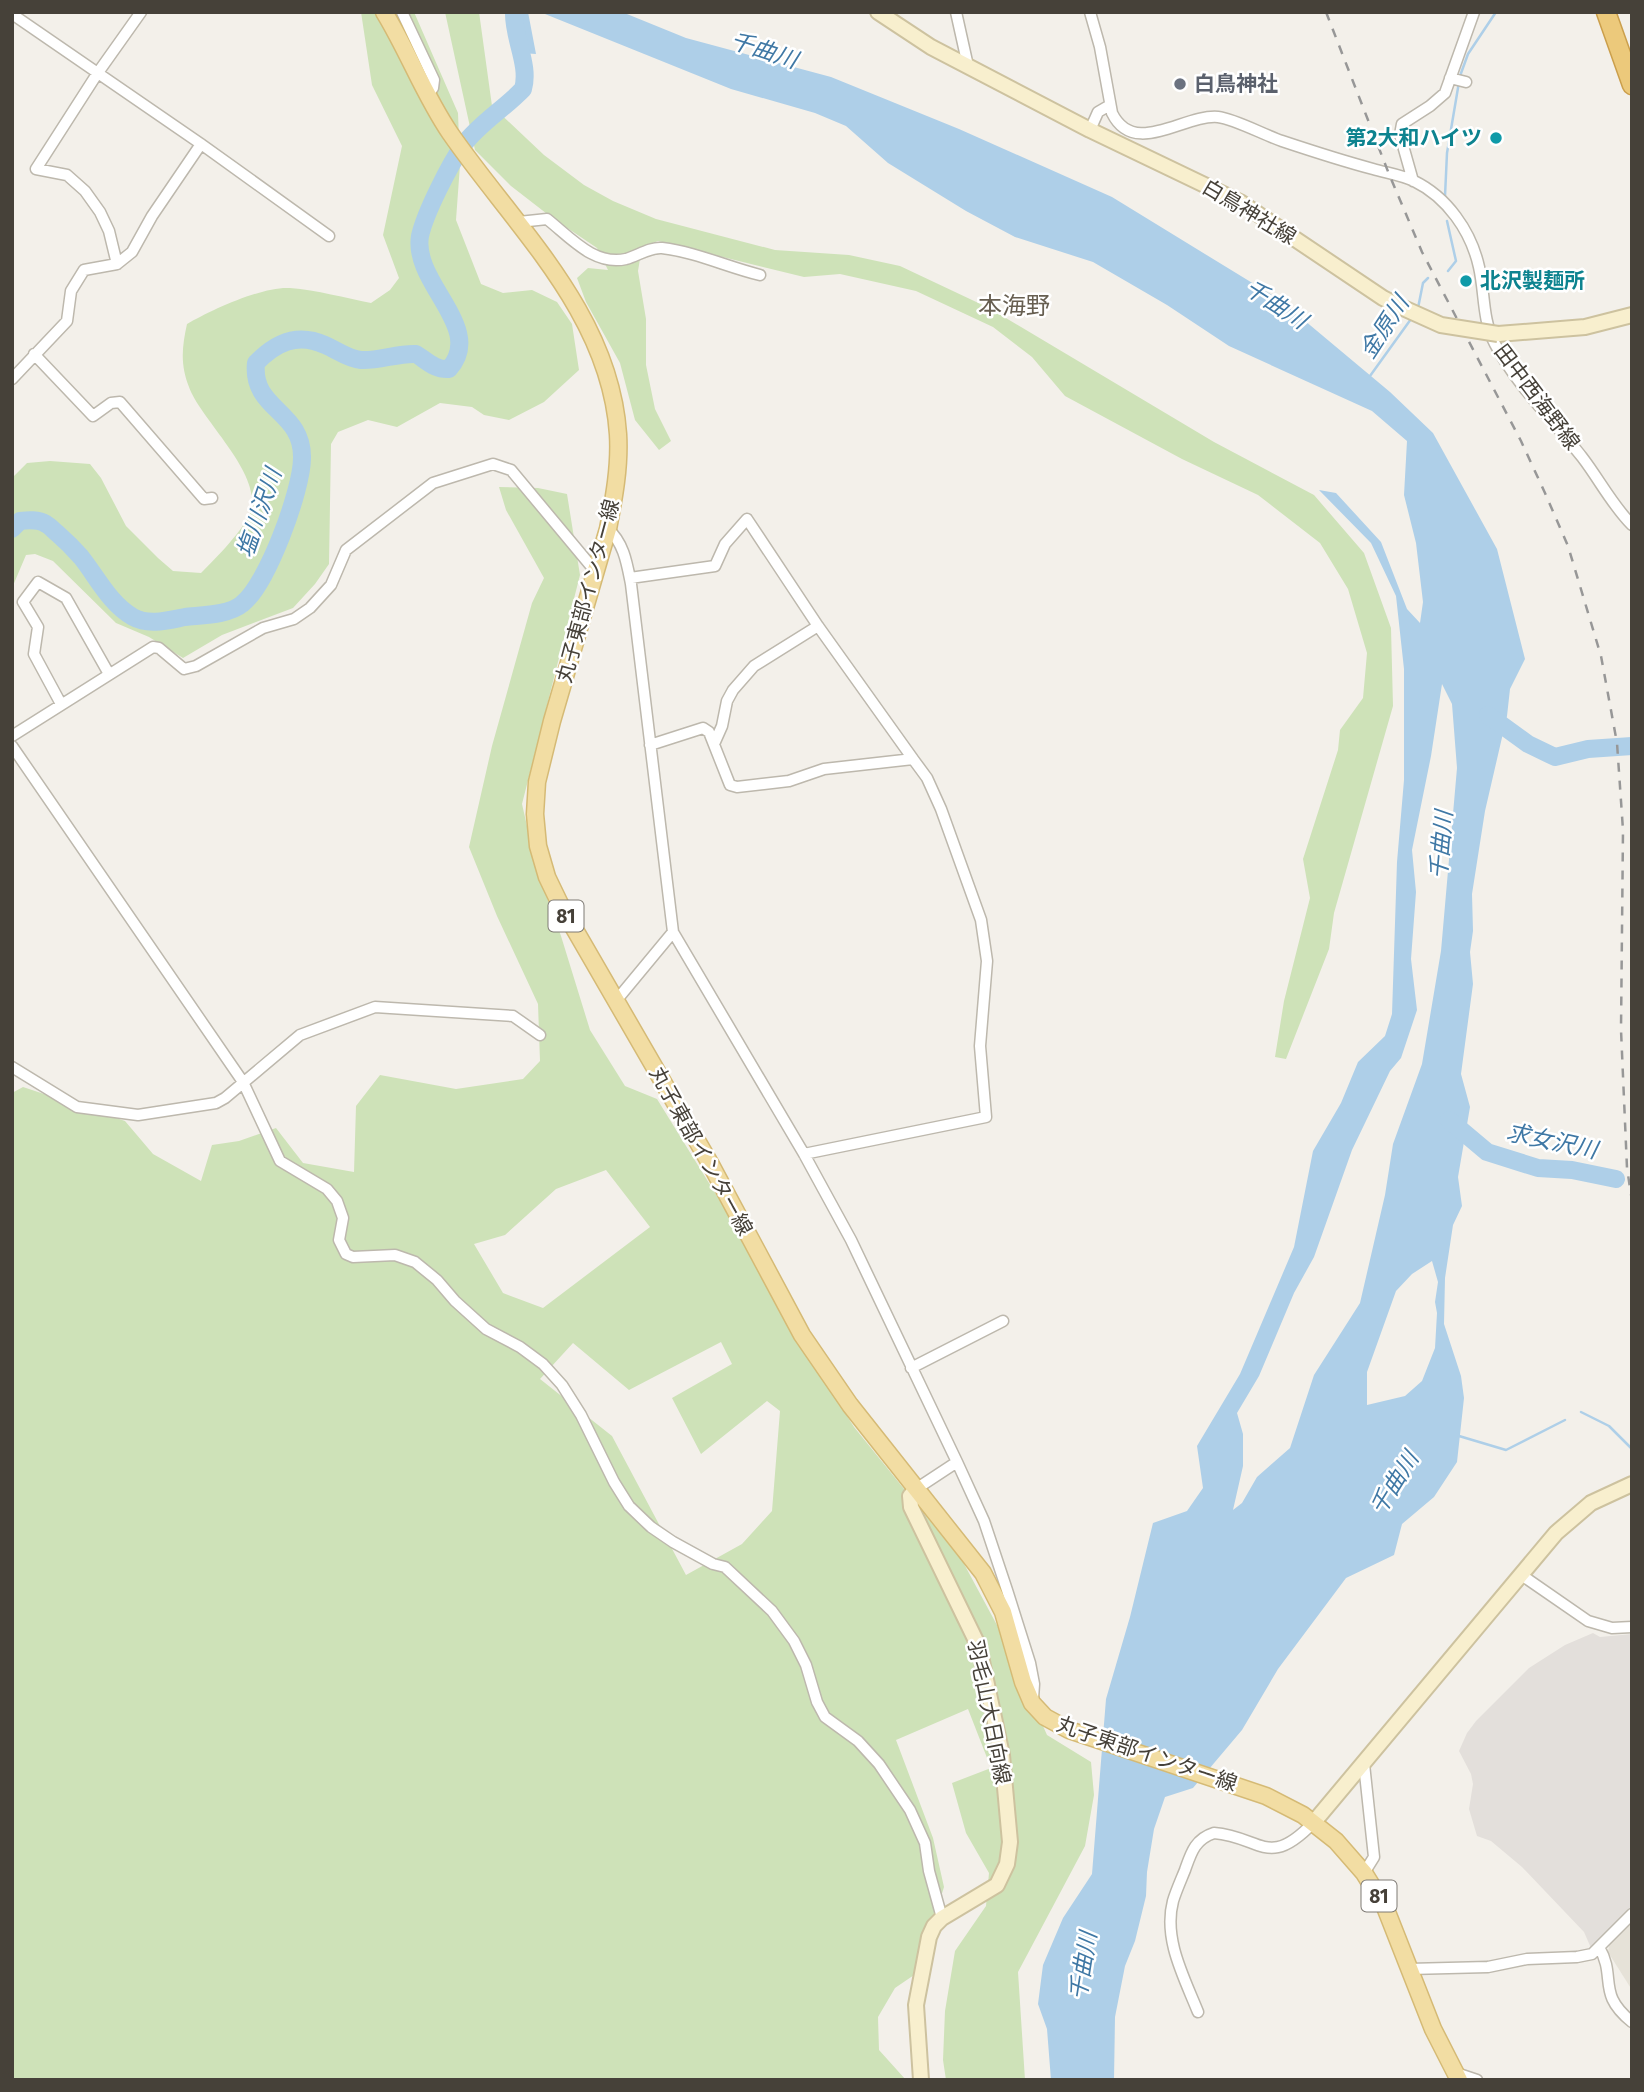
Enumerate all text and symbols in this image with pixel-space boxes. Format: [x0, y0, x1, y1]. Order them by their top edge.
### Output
water label: 千曲川 [727, 26, 804, 75]
place label: 白鳥神社 [1194, 71, 1278, 97]
marker: 白鳥神社 [1172, 76, 1188, 92]
place label: 第2大和ハイツ [1346, 125, 1482, 151]
marker: 第2大和ハイツ [1488, 130, 1504, 146]
street label: 白鳥神社線 [1197, 174, 1301, 250]
place label: 北沢製麺所 [1480, 268, 1585, 294]
water label: 千曲川 [1239, 273, 1315, 336]
marker: 北沢製麺所 [1458, 273, 1474, 289]
water label: 金原川 [1353, 288, 1416, 364]
district label: 本海野 [978, 292, 1050, 320]
street label: 田中西海野線 [1489, 339, 1585, 455]
water label: 塩川沢川 [231, 462, 288, 561]
street label: 丸子東部インター線 [551, 496, 625, 686]
water label: 千曲川 [1424, 806, 1458, 881]
road number: 81 [548, 900, 584, 932]
street label: 丸子東部インター線 [644, 1062, 758, 1240]
water label: 求女沢川 [1504, 1118, 1603, 1165]
water label: 千曲川 [1364, 1444, 1426, 1520]
street label: 羽毛山大日向線 [962, 1637, 1016, 1787]
street label: 丸子東部インター線 [1053, 1711, 1241, 1797]
road number: 81 [1362, 1880, 1396, 1912]
water label: 千曲川 [1064, 1927, 1103, 2002]

